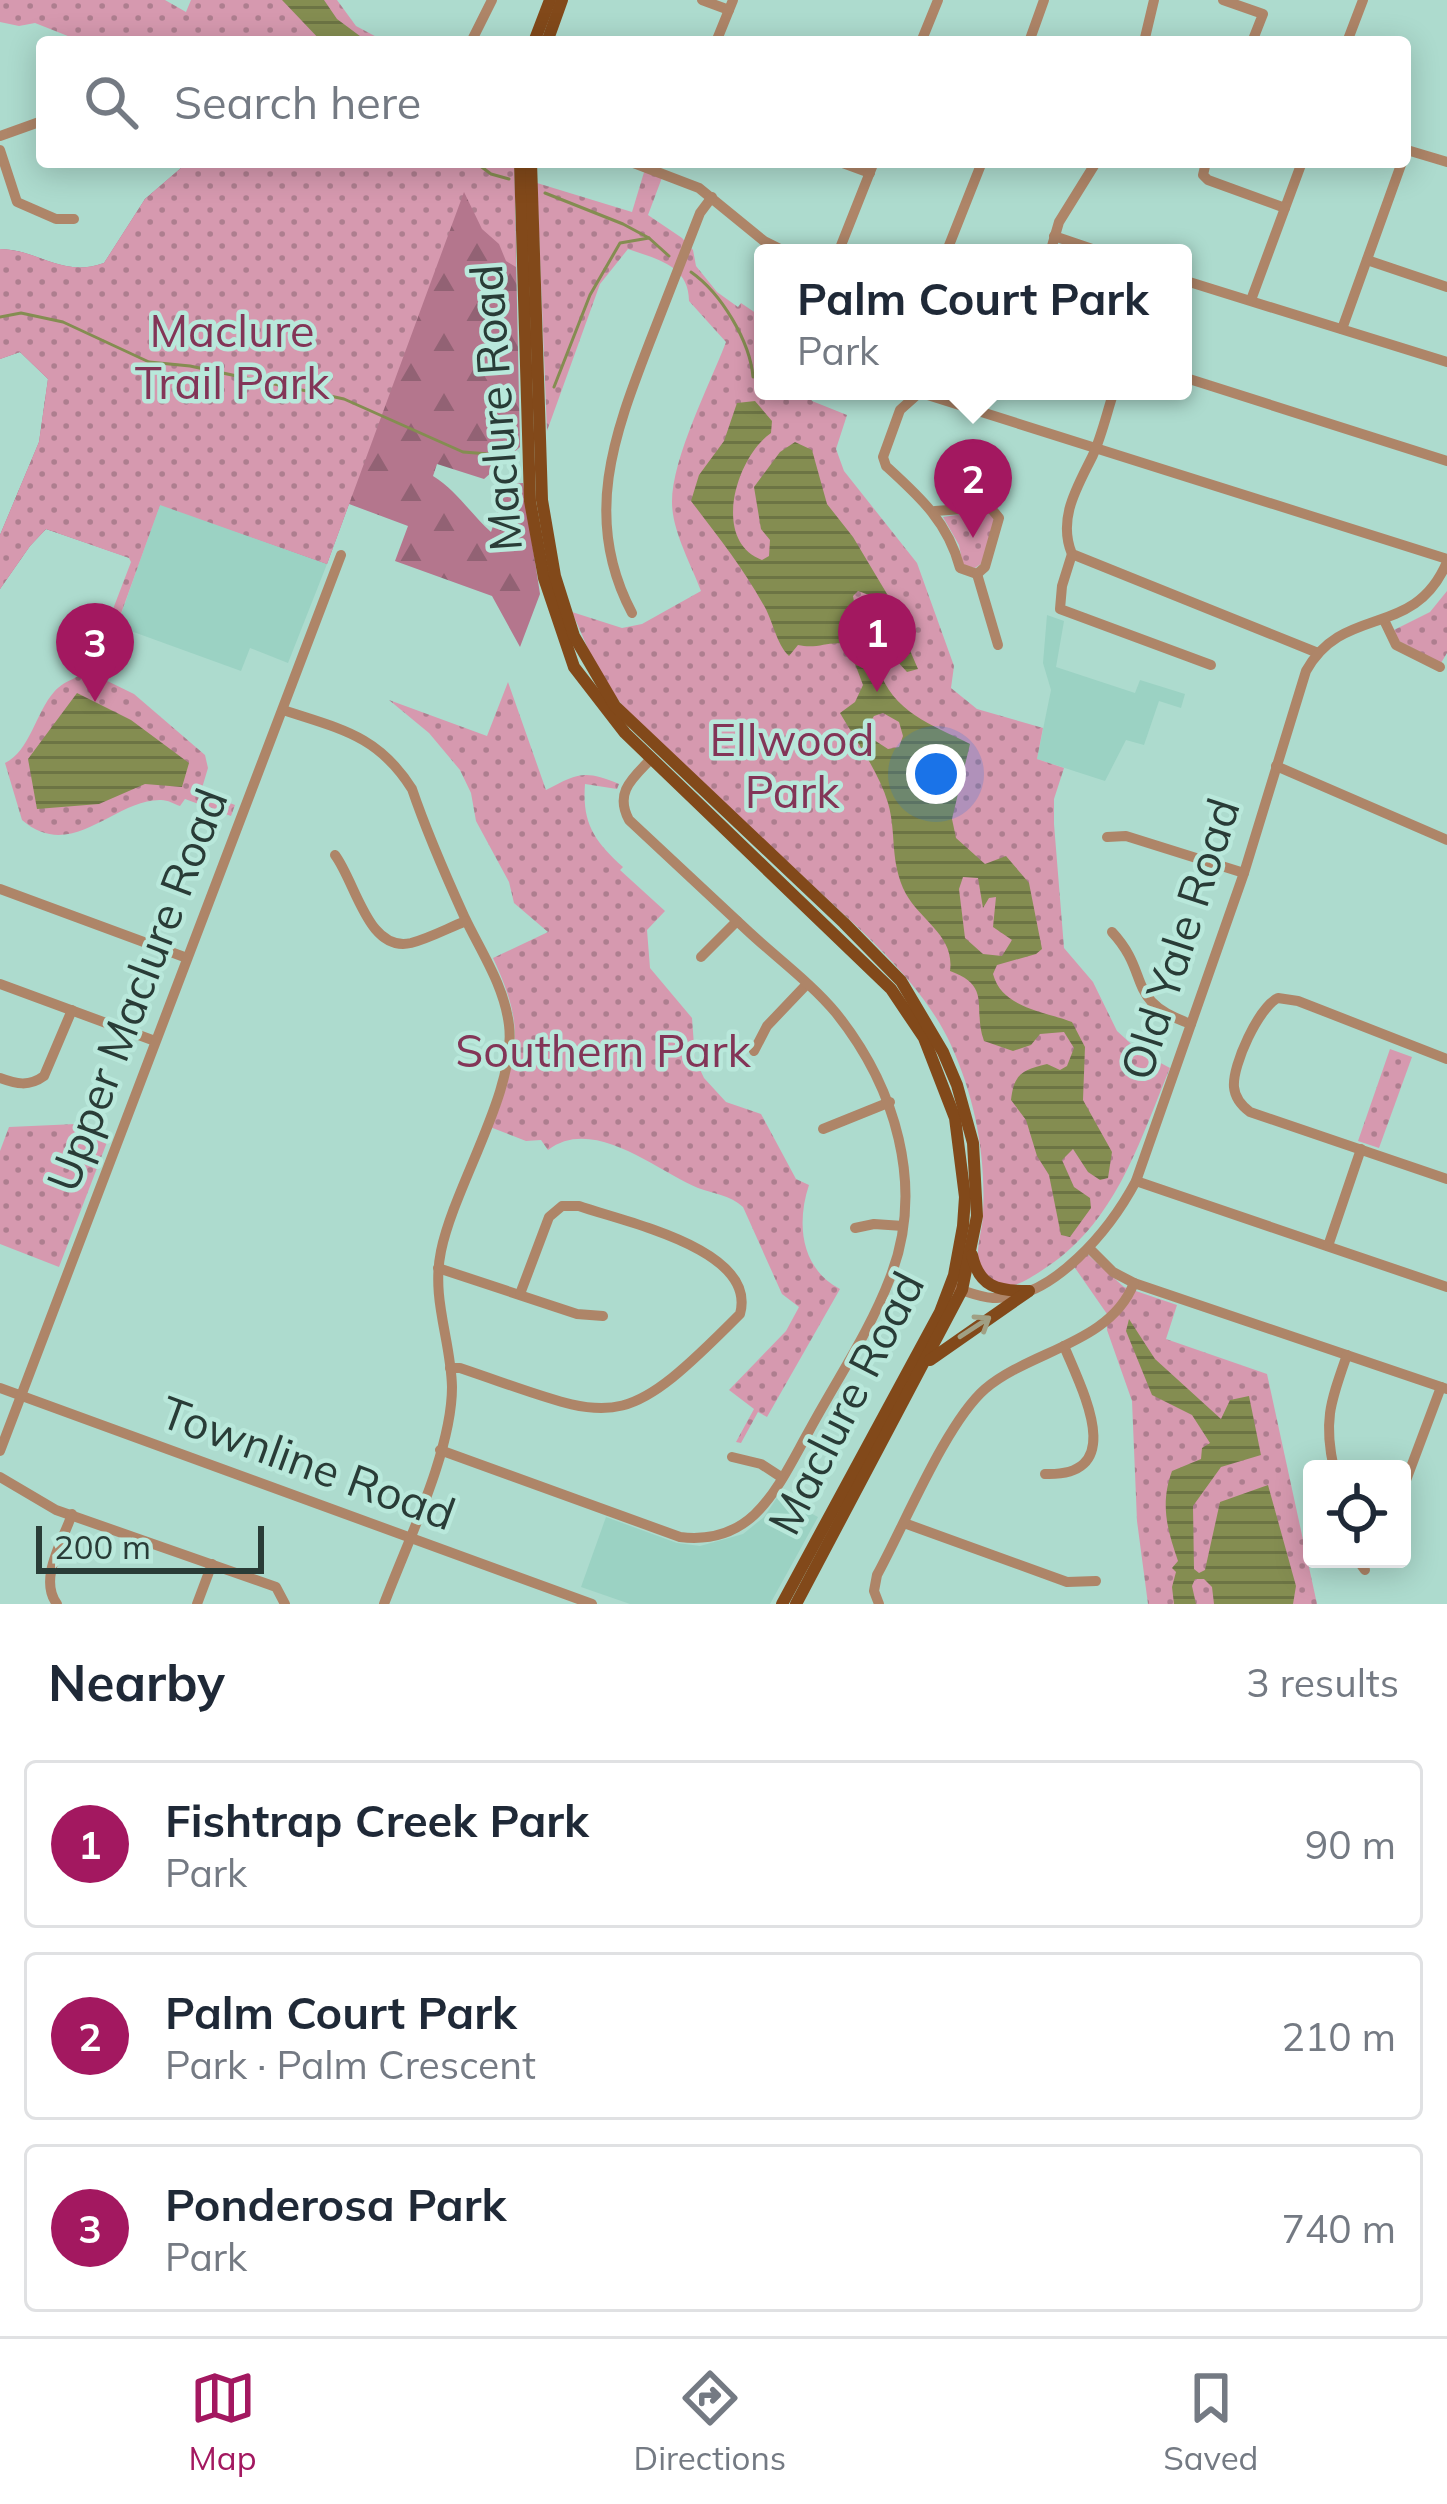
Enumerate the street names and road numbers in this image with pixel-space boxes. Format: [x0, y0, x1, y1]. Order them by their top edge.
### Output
street label: Maclure Road [457, 263, 533, 553]
street label: Upper Maclure Road [33, 780, 239, 1199]
street label: Old Yale Road [1107, 791, 1251, 1086]
street label: Maclure Road [755, 1262, 935, 1543]
street label: Townline Road [154, 1383, 463, 1541]

